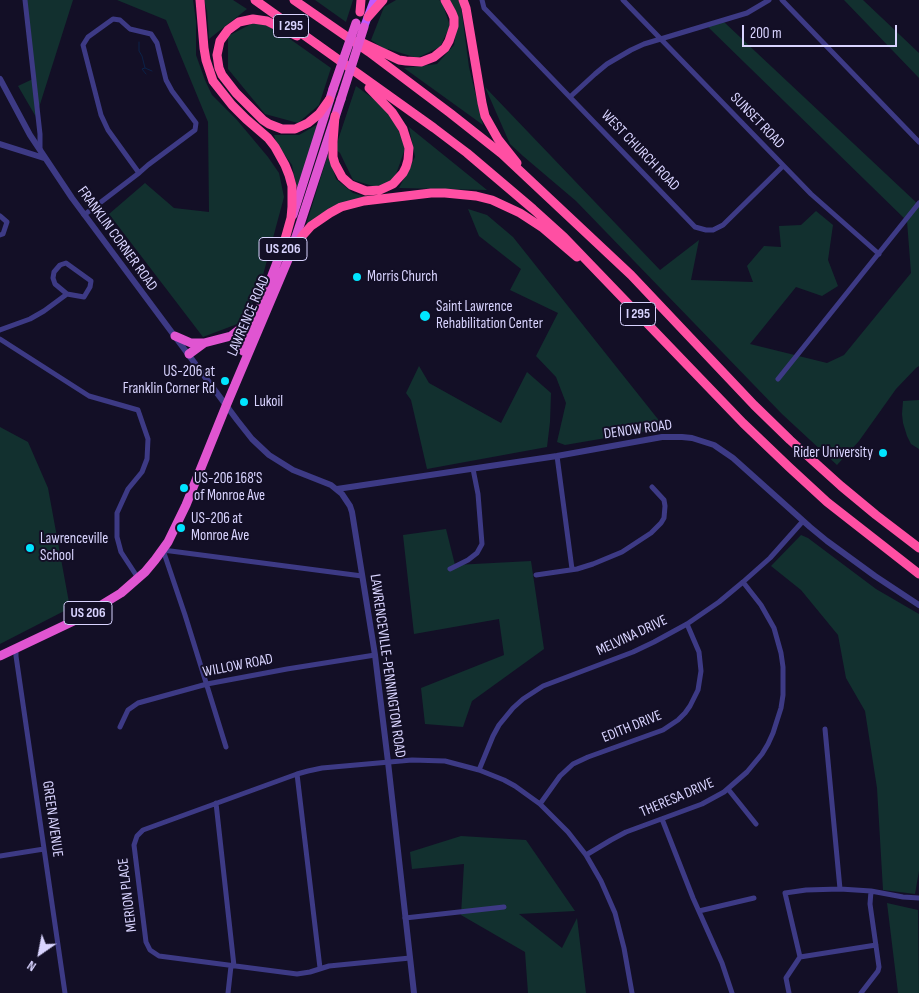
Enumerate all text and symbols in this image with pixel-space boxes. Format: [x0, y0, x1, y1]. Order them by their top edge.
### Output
road number: I 295 [274, 15, 308, 38]
scale bar [744, 15, 899, 47]
text: 200 m [750, 24, 782, 43]
street label: SUNSET ROAD [726, 89, 788, 153]
street label: WEST CHURCH ROAD [597, 107, 683, 195]
street label: FRANKLIN CORNER ROAD [73, 183, 161, 295]
road number: US 206 [259, 238, 307, 260]
place label: Morris Church [367, 268, 438, 286]
marker: Morris Church [351, 271, 363, 283]
street label: LAWRENCE ROAD [224, 273, 274, 359]
place label: Saint Lawrence Rehabilitation Center [436, 298, 543, 333]
road number: I 295 [620, 302, 656, 326]
marker: Saint Lawrence Rehabilitation Center [418, 309, 432, 323]
place label: US-206 at Franklin Corner Rd [123, 363, 215, 398]
marker: US-206 at Franklin Corner Rd [219, 375, 231, 387]
place label: Lukoil [254, 393, 283, 411]
marker: Lukoil [238, 396, 250, 408]
street label: DENOW ROAD [603, 416, 673, 444]
place label: Rider University [793, 444, 873, 462]
marker: Rider University [877, 447, 889, 459]
place label: US-206 168'S of Monroe Ave [194, 470, 265, 505]
marker: US-206 168'S of Monroe Ave [178, 482, 190, 494]
place label: US-206 at Monroe Ave [191, 510, 249, 545]
marker: US-206 at Monroe Ave [175, 522, 187, 534]
place label: Lawrenceville School [40, 530, 108, 565]
marker: Lawrenceville School [24, 542, 36, 554]
street label: LAWRENCEVILLE-PENNINGTON ROAD [365, 573, 409, 759]
road number: US 206 [64, 602, 112, 624]
street label: MELVINA DRIVE [594, 612, 670, 660]
street label: WILLOW ROAD [201, 650, 275, 682]
street label: EDITH DRIVE [599, 707, 665, 747]
street label: THERESA DRIVE [637, 774, 717, 822]
street label: GREEN AVENUE [38, 780, 66, 858]
street label: MERION PLACE [115, 857, 141, 933]
north arrow [15, 928, 65, 978]
text: N [24, 957, 39, 975]

